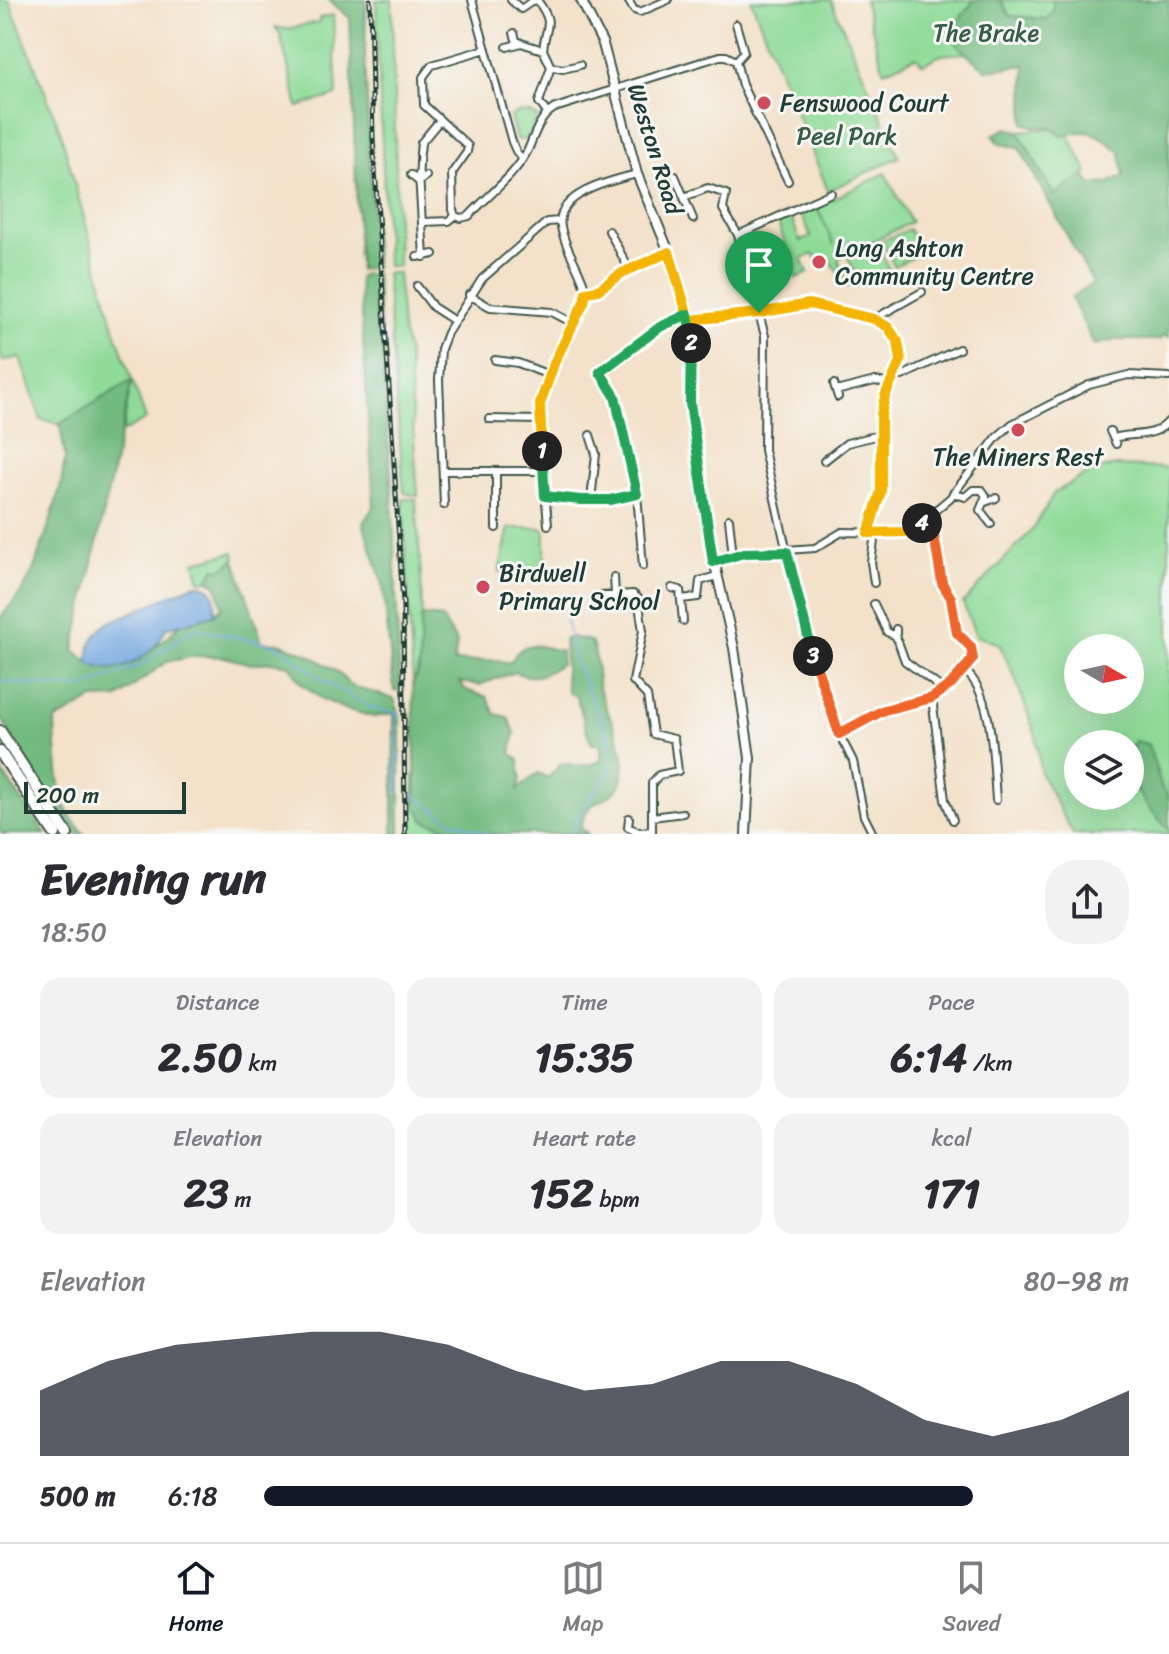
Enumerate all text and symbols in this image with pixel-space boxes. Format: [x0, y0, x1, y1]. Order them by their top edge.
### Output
park label: The Brake [933, 12, 1039, 54]
street label: Weston Road [615, 78, 696, 222]
place label: Fenswood Court [780, 82, 950, 124]
marker: Fenswood Court [755, 94, 773, 112]
park label: Peel Park [796, 115, 898, 157]
place label: Long Ashton Community Centre [835, 227, 1034, 297]
pin [725, 231, 793, 313]
icon: arrive [737, 243, 781, 287]
marker: Long Ashton Community Centre [810, 253, 828, 271]
pin: 2 [671, 323, 711, 363]
text: 2 [685, 323, 697, 362]
marker: The Miners Rest [1009, 421, 1027, 439]
pin: 1 [522, 431, 562, 471]
text: 1 [537, 431, 547, 470]
place label: The Miners Rest [933, 436, 1105, 478]
pin: 4 [902, 503, 942, 543]
text: 4 [915, 503, 929, 542]
place label: Birdwell Primary School [499, 552, 661, 622]
marker: Birdwell Primary School [474, 578, 492, 596]
north arrow [1064, 634, 1144, 714]
map controls [1064, 634, 1144, 810]
pin: 3 [793, 636, 833, 676]
text: 3 [807, 636, 819, 675]
button: layers [1064, 730, 1144, 810]
text: 200 m [36, 776, 99, 815]
scale bar [24, 778, 186, 814]
text: Evening run [40, 840, 266, 918]
button: share [1045, 860, 1129, 944]
text: 18:50 [40, 909, 107, 955]
text: Distance [176, 983, 259, 1022]
text: Time [561, 983, 608, 1022]
text: Pace [928, 983, 975, 1022]
text: 2.50 [158, 1022, 243, 1093]
text: 15:35 [534, 1022, 635, 1093]
text: 6:14 [890, 1022, 967, 1093]
text: km [243, 1044, 277, 1083]
text: /km [967, 1044, 1013, 1083]
text: Elevation [173, 1119, 262, 1158]
text: Heart rate [533, 1119, 636, 1158]
text: kcal [932, 1119, 971, 1158]
text: 23 [184, 1158, 229, 1229]
text: 152 [529, 1158, 594, 1229]
text: 171 [923, 1158, 980, 1229]
text: m [229, 1180, 251, 1219]
text: bpm [594, 1180, 640, 1219]
text: Elevation [40, 1258, 145, 1304]
text: 80–98 m [1024, 1258, 1129, 1304]
text: 500 m [40, 1473, 115, 1519]
text: 6:18 [168, 1473, 217, 1519]
tab: Home [169, 1556, 224, 1643]
tab: Map [561, 1556, 605, 1643]
tab: Saved [942, 1556, 1000, 1643]

